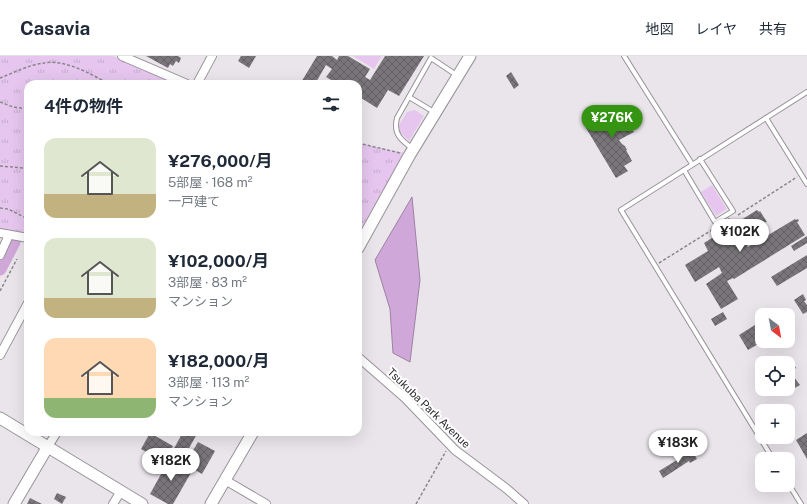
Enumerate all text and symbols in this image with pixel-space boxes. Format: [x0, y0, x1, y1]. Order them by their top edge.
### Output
text: Casavia [20, 17, 90, 39]
text: 地図 [645, 21, 673, 37]
text: レイヤ [695, 21, 737, 37]
text: 共有 [759, 21, 787, 37]
icon: filters [320, 93, 342, 115]
text: 4件の物件 [44, 96, 123, 116]
pin: ¥276K [584, 105, 640, 139]
text: ¥276K [591, 110, 633, 125]
text: ¥276,000/月 [168, 151, 273, 171]
icon: home [76, 154, 124, 202]
text: 5部屋 · 168 m² [168, 175, 252, 190]
text: 一戸建て [168, 194, 220, 209]
pin: ¥102K [712, 219, 768, 253]
text: ¥102K [720, 224, 760, 239]
text: ¥102,000/月 [168, 251, 269, 271]
icon: home [76, 254, 124, 302]
text: 3部屋 · 83 m² [168, 275, 247, 290]
text: マンション [168, 294, 233, 309]
north arrow [755, 308, 795, 348]
map controls [755, 308, 795, 492]
text: ¥182,000/月 [168, 351, 270, 371]
icon: home [76, 354, 124, 402]
button: locate [755, 356, 795, 396]
street label: Tsukuba Park Avenue [385, 366, 473, 450]
text: 3部屋 · 113 m² [168, 375, 249, 390]
text: マンション [168, 394, 233, 409]
button: + [755, 404, 795, 444]
pin: ¥183K [650, 430, 706, 464]
text: ¥183K [658, 435, 698, 450]
pin: ¥182K [143, 448, 199, 482]
button: − [755, 452, 795, 492]
text: ¥182K [151, 453, 191, 468]

